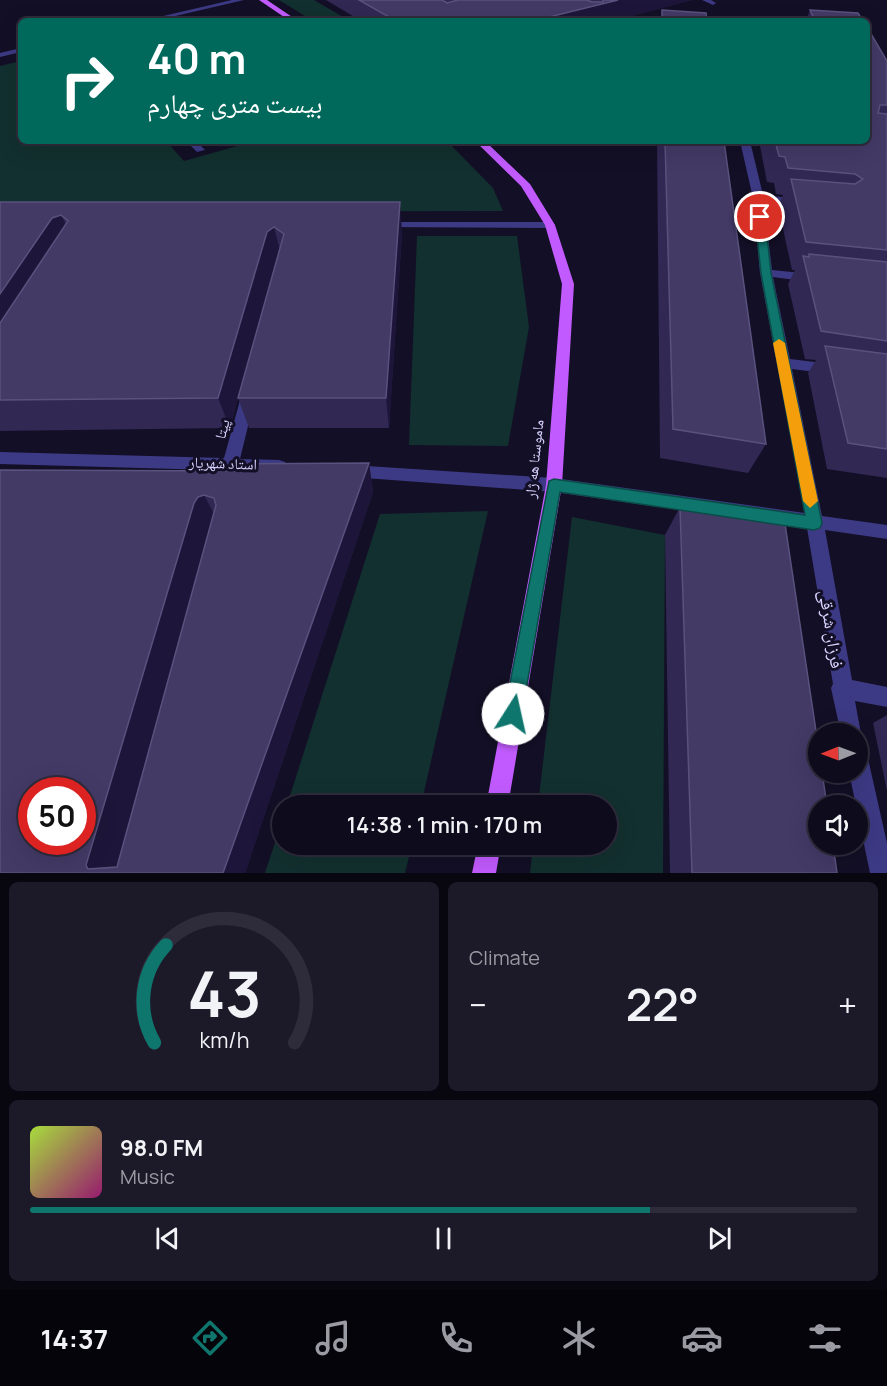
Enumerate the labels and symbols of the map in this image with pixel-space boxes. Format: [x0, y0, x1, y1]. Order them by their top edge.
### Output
pin [734, 191, 785, 242]
street label: پیتا [209, 417, 235, 441]
street label: ماموستا هه ژار [519, 418, 549, 500]
street label: استاد شهریار [188, 451, 257, 475]
street label: فرزان شرقی [814, 588, 850, 670]
position arrow [481, 682, 545, 746]
north arrow [808, 723, 868, 783]
speed limit sign: 50 [18, 777, 96, 855]

